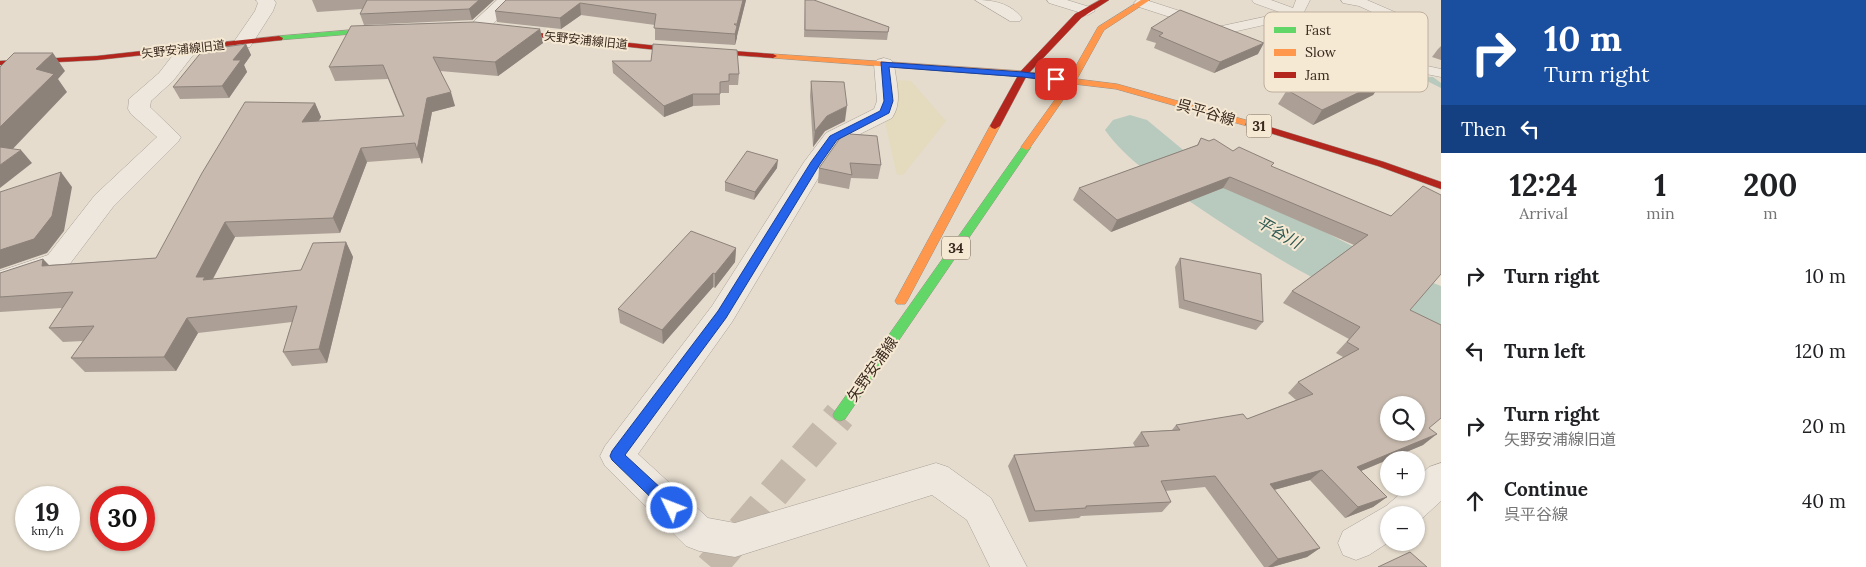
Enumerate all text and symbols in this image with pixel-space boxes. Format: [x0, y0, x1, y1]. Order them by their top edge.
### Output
legend [1264, 12, 1428, 92]
text: 10 m [1544, 16, 1622, 61]
icon: right [1461, 20, 1526, 85]
text: Fast [1305, 21, 1332, 39]
street label: 矢野安浦線旧道 [543, 28, 629, 52]
street label: 矢野安浦線旧道 [140, 37, 226, 61]
text: Slow [1305, 43, 1337, 61]
pin [1035, 58, 1077, 100]
text: Turn right [1544, 60, 1649, 88]
icon: arrive [1042, 65, 1070, 93]
text: Jam [1304, 66, 1330, 84]
street label: 呉平谷線 [1175, 95, 1237, 129]
road number: 31 [1246, 114, 1272, 138]
icon: left [1516, 115, 1544, 143]
text: Then [1461, 117, 1506, 141]
text: 12:24 [1510, 166, 1578, 204]
text: 1 [1654, 166, 1667, 204]
text: 200 [1743, 166, 1797, 204]
text: Arrival [1519, 203, 1568, 223]
text: min [1646, 203, 1675, 223]
text: m [1763, 203, 1778, 223]
water label: 平谷川 [1253, 212, 1307, 253]
road number: 34 [942, 237, 970, 260]
icon: right [1461, 262, 1489, 290]
text: Turn right [1504, 264, 1600, 288]
text: 10 m [1805, 264, 1846, 288]
street label: 矢野安浦線 [843, 333, 901, 405]
icon: left [1461, 337, 1489, 365]
text: Turn left [1504, 339, 1585, 363]
text: 120 m [1795, 339, 1846, 363]
map controls [1380, 396, 1425, 551]
button: search [1380, 396, 1425, 441]
text: Turn right [1504, 402, 1600, 426]
icon: right [1461, 412, 1489, 440]
text: 20 m [1802, 414, 1846, 438]
text: 矢野安浦線旧道 [1504, 429, 1616, 449]
button: + [1380, 451, 1425, 496]
text: Continue [1504, 477, 1588, 501]
position arrow [645, 481, 697, 533]
speed limit sign: 30 [90, 486, 155, 551]
icon: ahead [1461, 487, 1489, 515]
text: 40 m [1802, 489, 1846, 513]
text: 19 [35, 496, 60, 528]
text: 呉平谷線 [1504, 504, 1568, 524]
button: − [1380, 506, 1425, 551]
text: km/h [31, 523, 64, 538]

